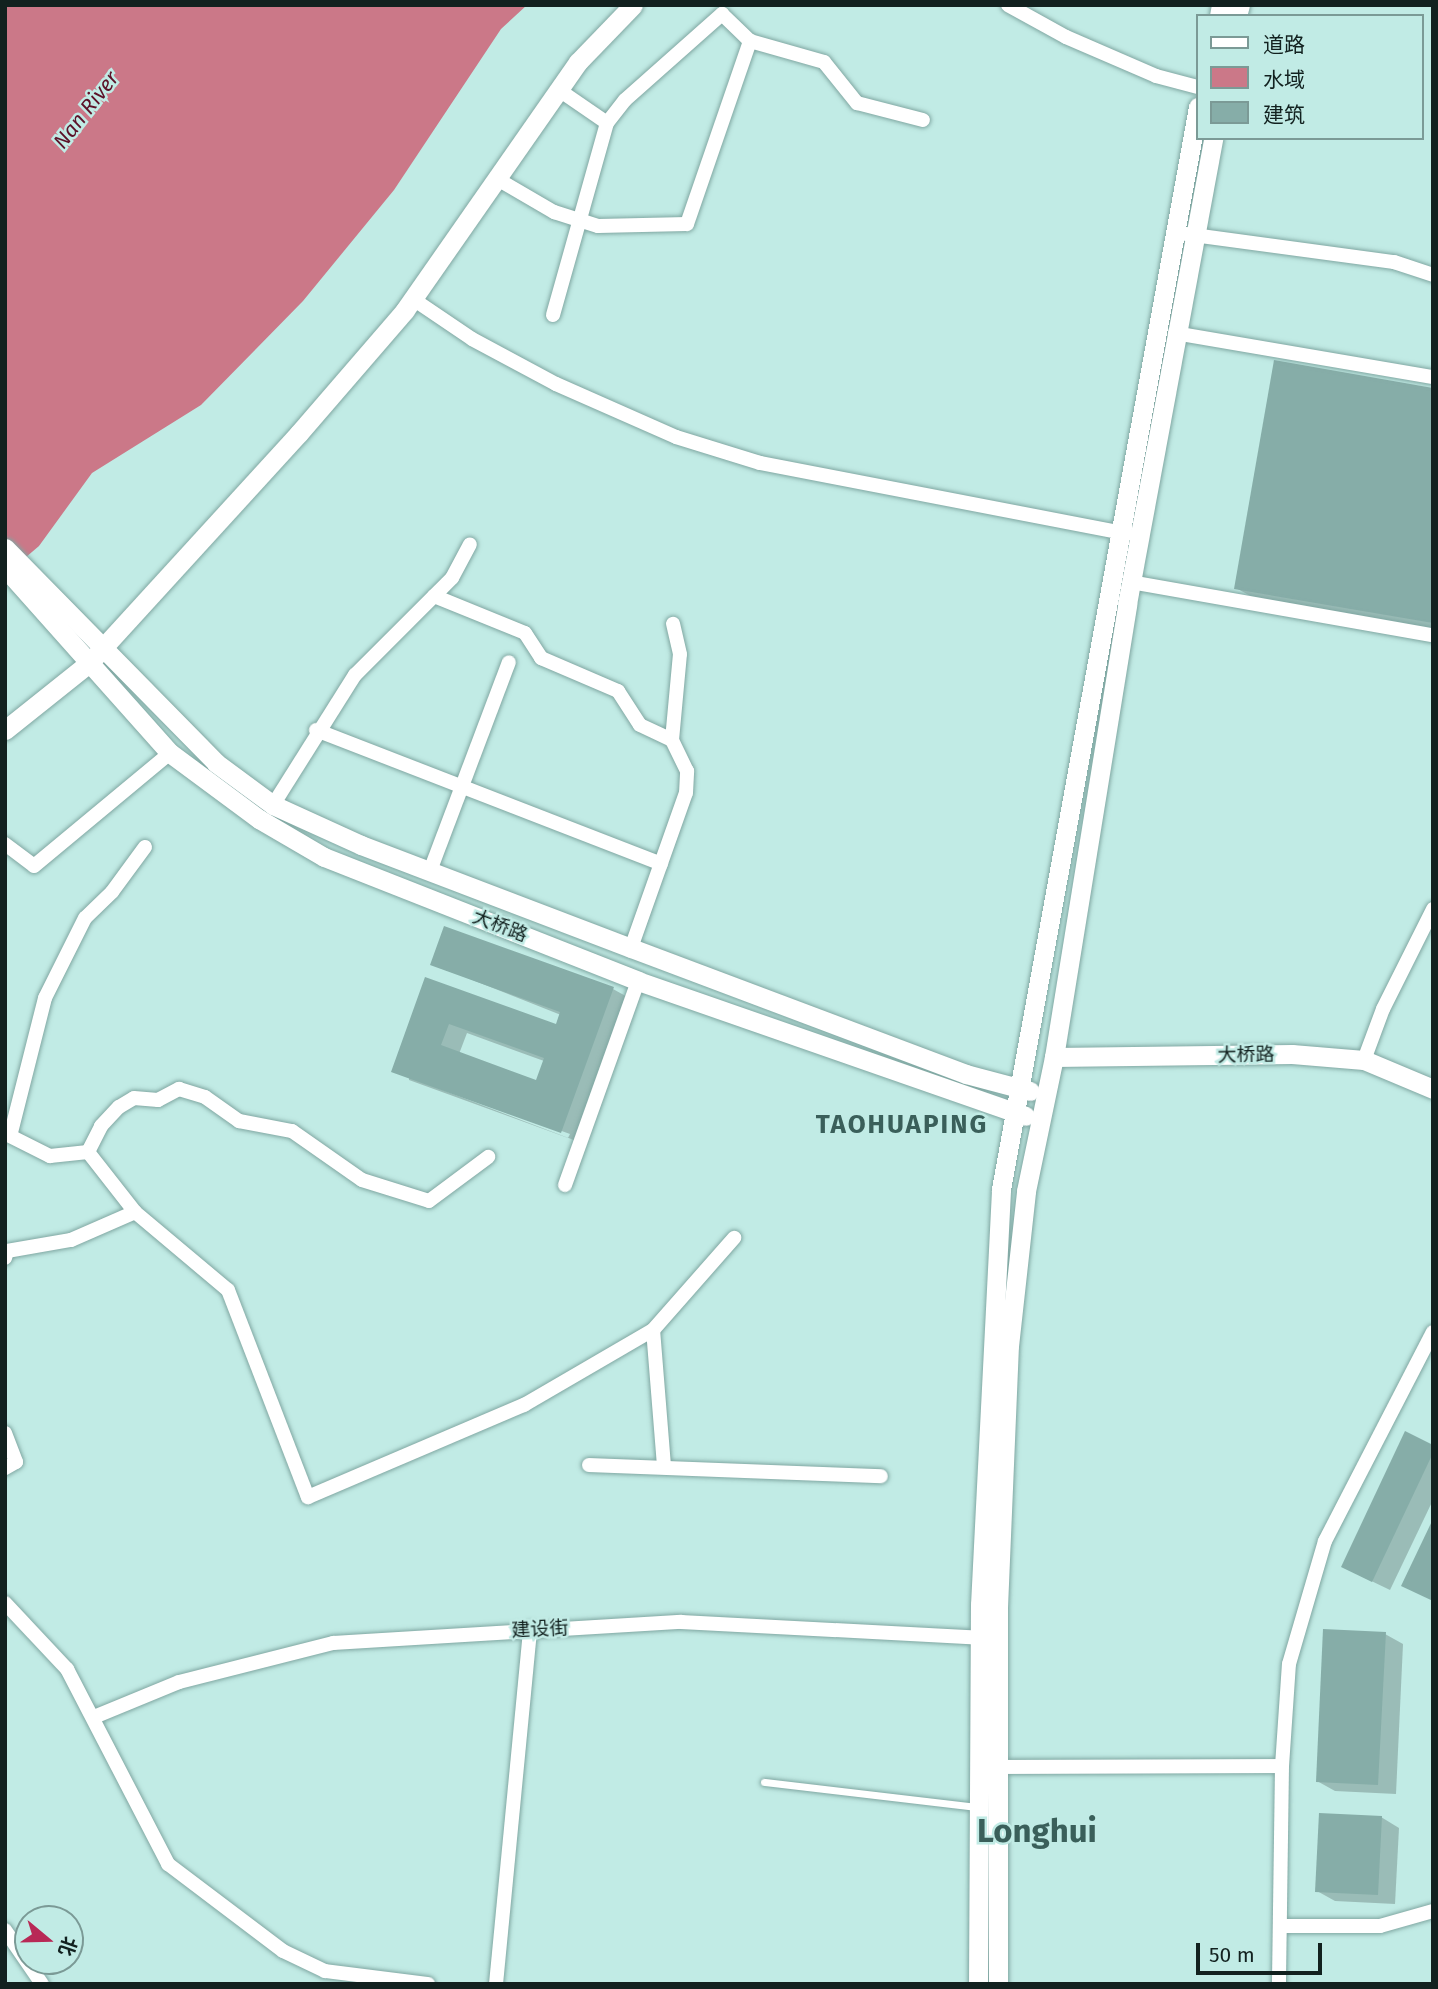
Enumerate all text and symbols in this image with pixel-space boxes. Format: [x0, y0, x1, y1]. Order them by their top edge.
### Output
legend [1196, 14, 1424, 140]
text: 道路 [1263, 32, 1305, 58]
water label: Nan River [48, 66, 124, 154]
text: 水域 [1263, 67, 1305, 93]
text: 建筑 [1263, 102, 1305, 128]
street label: 大桥路 [469, 905, 531, 947]
street label: 大桥路 [1217, 1043, 1275, 1067]
district label: TAOHUAPING [817, 1109, 987, 1141]
street label: 建设街 [511, 1616, 569, 1642]
district label: Longhui [977, 1812, 1097, 1852]
north arrow [14, 1905, 84, 1975]
scale bar [1200, 1930, 1326, 1974]
text: 北 [53, 1934, 81, 1959]
text: 50 m [1209, 1942, 1255, 1968]

